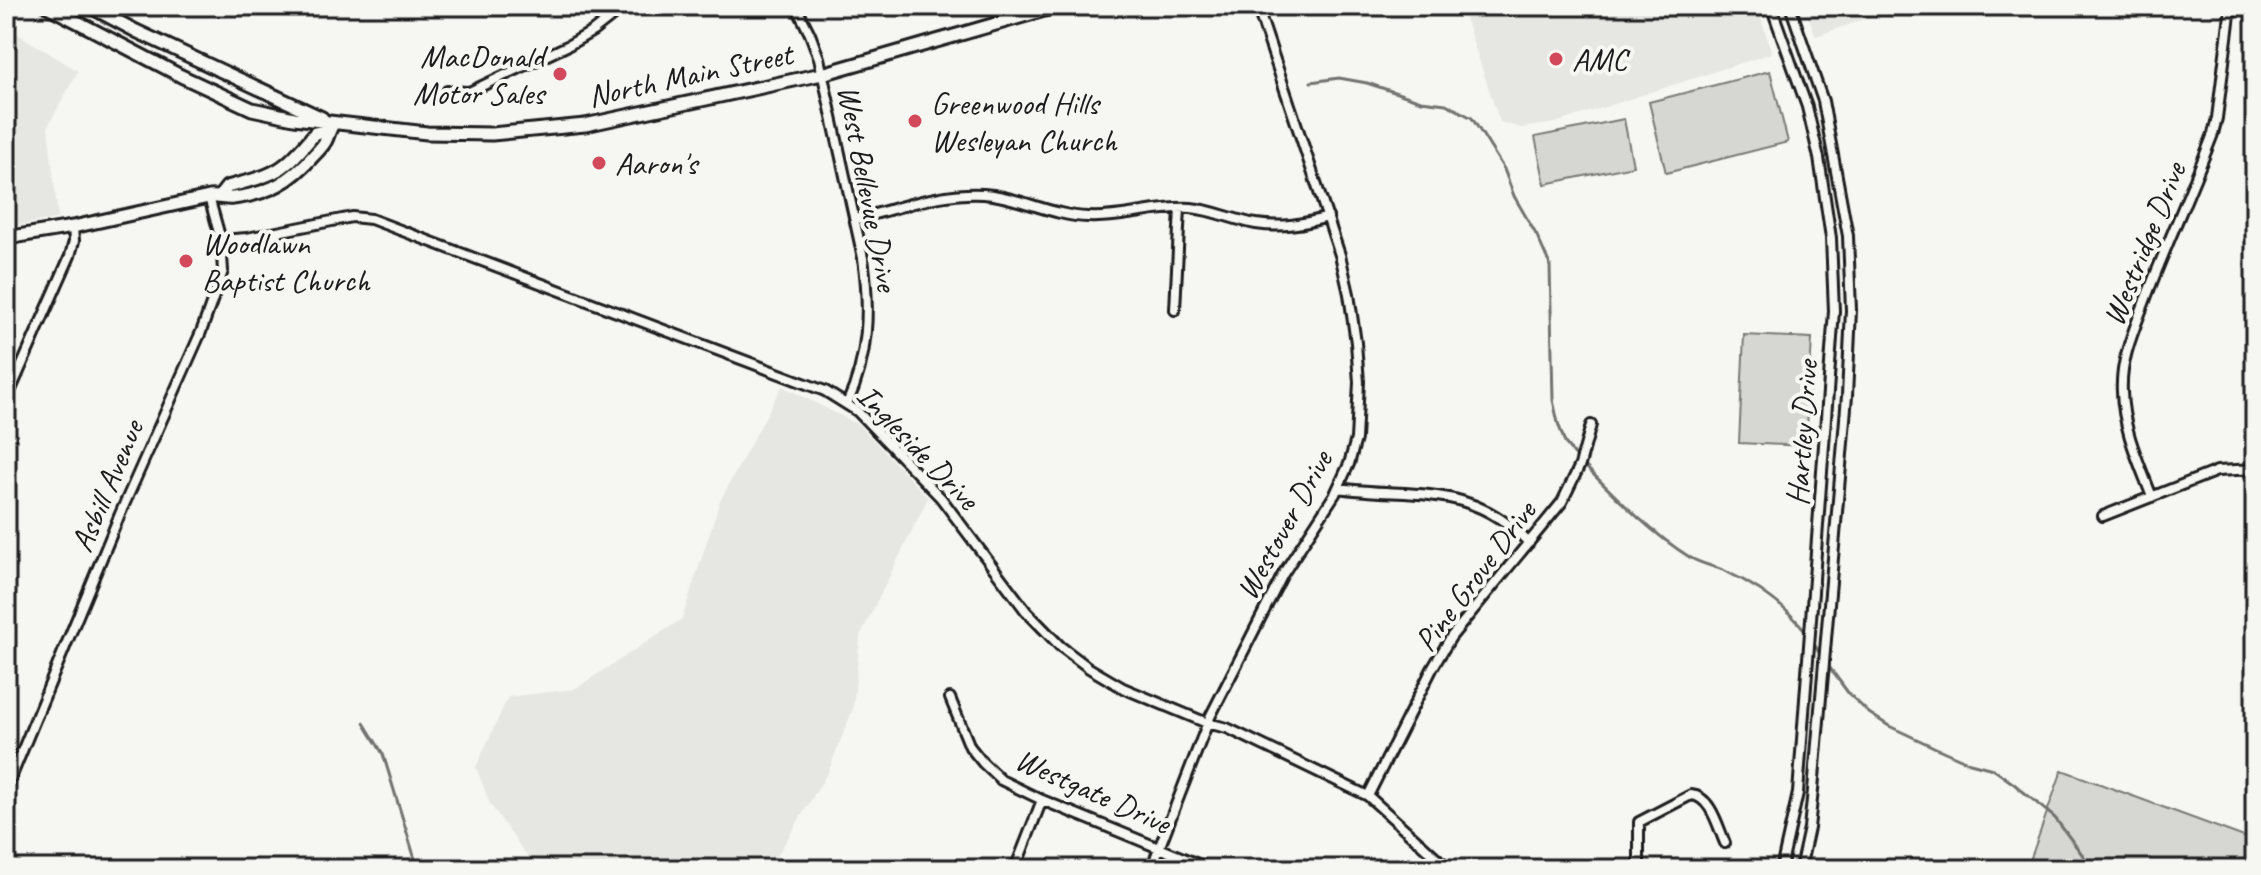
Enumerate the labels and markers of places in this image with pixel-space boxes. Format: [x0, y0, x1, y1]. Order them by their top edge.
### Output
place label: MacDonald Motor Sales [413, 36, 548, 114]
place label: AMC [1572, 39, 1631, 80]
marker: AMC [1547, 50, 1565, 68]
marker: MacDonald Motor Sales [551, 65, 569, 83]
place label: Greenwood Hills Wesleyan Church [931, 83, 1118, 161]
marker: Greenwood Hills Wesleyan Church [906, 112, 924, 130]
place label: Aaron's [615, 143, 700, 184]
marker: Aaron's [590, 154, 608, 172]
place label: Woodlawn Baptist Church [202, 223, 371, 301]
marker: Woodlawn Baptist Church [177, 252, 195, 270]

